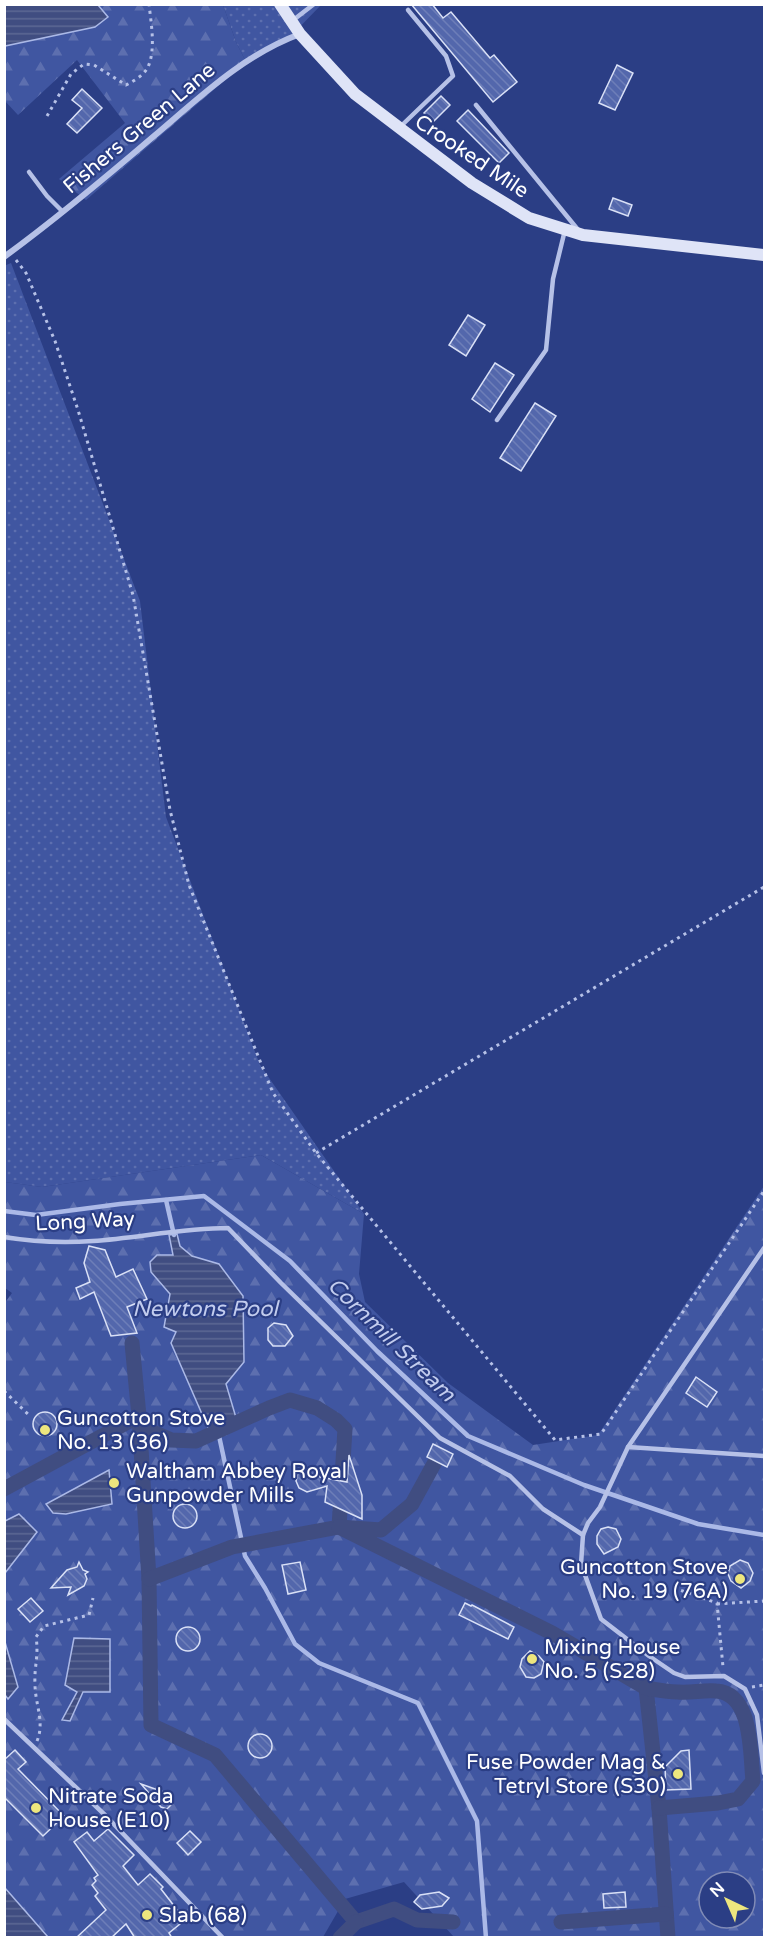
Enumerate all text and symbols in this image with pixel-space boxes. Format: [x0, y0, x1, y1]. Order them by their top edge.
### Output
street label: Fishers Green Lane [58, 58, 220, 199]
street label: Crooked Mile [410, 109, 534, 204]
street label: Long Way [35, 1206, 135, 1237]
water label: Cornmill Stream [322, 1272, 461, 1408]
water label: Newtons Pool [132, 1296, 280, 1322]
place label: Guncotton Stove No. 13 (36) [57, 1406, 225, 1455]
marker: Guncotton Stove No. 13 (36) [38, 1423, 52, 1437]
place label: Waltham Abbey Royal Gunpowder Mills [126, 1459, 347, 1508]
marker: Waltham Abbey Royal Gunpowder Mills [107, 1476, 121, 1490]
place label: Guncotton Stove No. 19 (76A) [560, 1555, 728, 1604]
marker: Guncotton Stove No. 19 (76A) [733, 1572, 747, 1586]
place label: Mixing House No. 5 (S28) [544, 1635, 681, 1684]
marker: Mixing House No. 5 (S28) [525, 1652, 539, 1666]
place label: Fuse Powder Mag & Tetryl Store (S30) [466, 1750, 666, 1799]
marker: Fuse Powder Mag & Tetryl Store (S30) [671, 1767, 685, 1781]
place label: Nitrate Soda House (E10) [48, 1784, 173, 1833]
marker: Nitrate Soda House (E10) [29, 1801, 43, 1815]
north arrow [697, 1870, 757, 1930]
text: N [706, 1878, 729, 1902]
place label: Slab (68) [159, 1903, 247, 1928]
marker: Slab (68) [140, 1908, 154, 1922]

